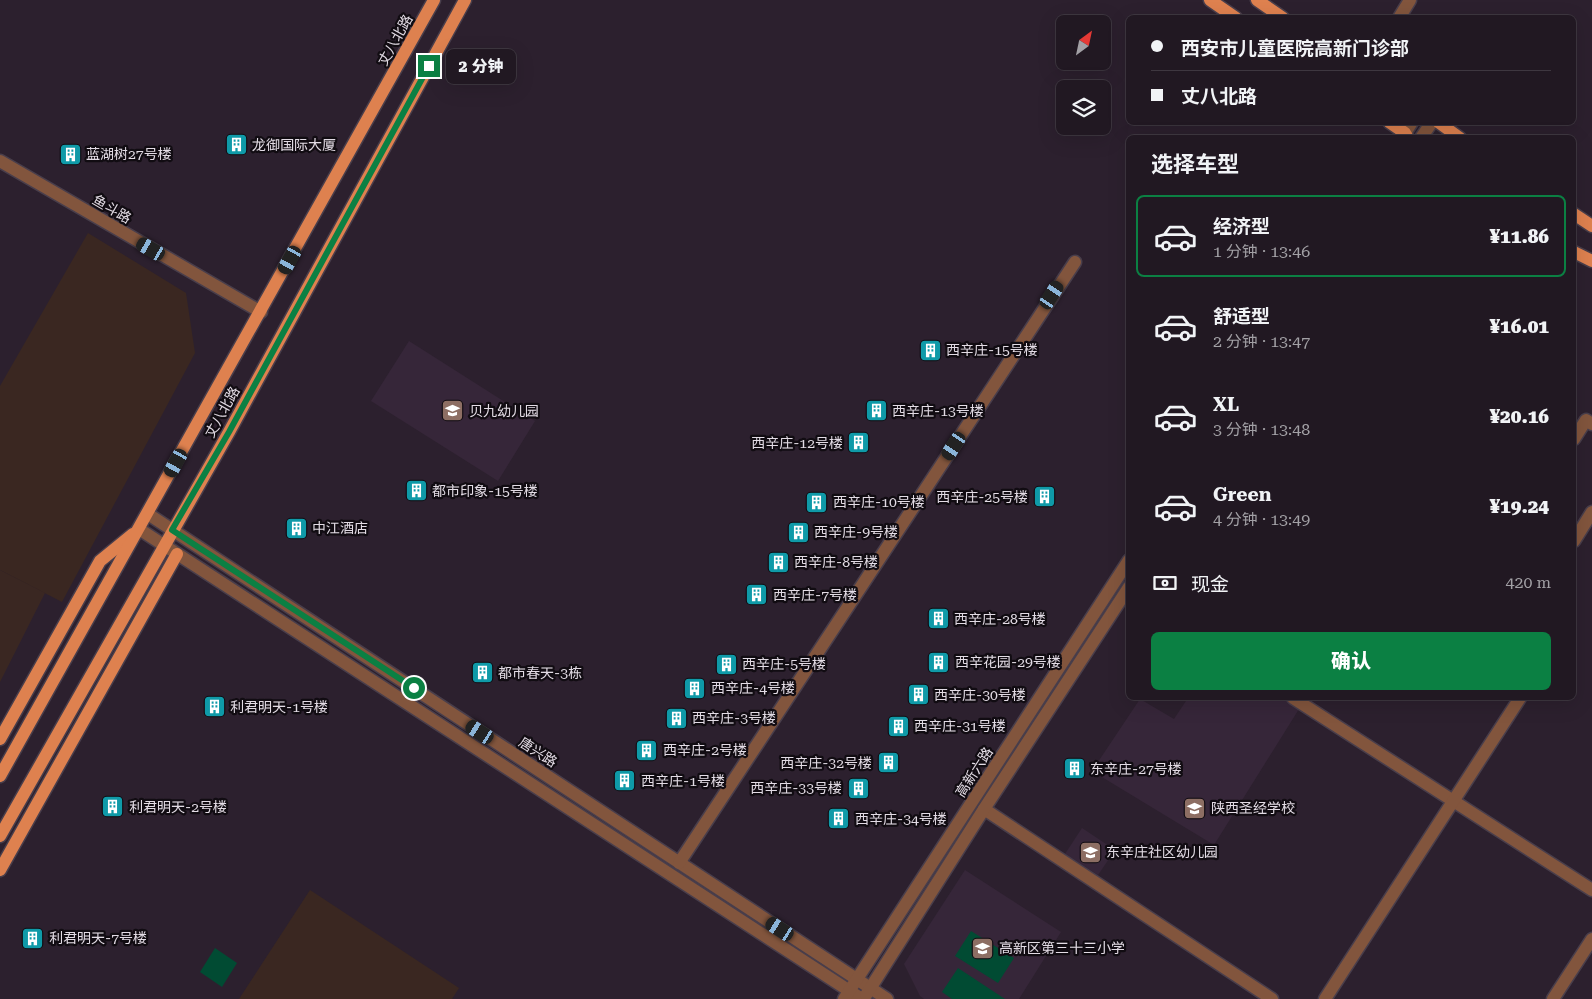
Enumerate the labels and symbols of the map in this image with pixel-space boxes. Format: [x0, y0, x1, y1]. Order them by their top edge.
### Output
street label: 丈八北路 [374, 12, 416, 68]
north arrow [1056, 15, 1111, 70]
callout: 2 分钟 [446, 48, 516, 84]
route end [418, 55, 440, 77]
building icon: 龙御国际大厦 [224, 133, 248, 157]
place label: 龙御国际大厦 [252, 137, 336, 153]
building icon: 蓝湖树27号楼 [58, 142, 82, 166]
place label: 蓝湖树27号楼 [86, 146, 172, 162]
street label: 鱼斗路 [90, 192, 134, 226]
car [134, 235, 167, 263]
car [276, 243, 303, 277]
car [1037, 278, 1066, 312]
building icon: 西辛庄-15号楼 [918, 338, 942, 362]
place label: 西辛庄-15号楼 [946, 342, 1038, 358]
street label: 丈八北路 [201, 384, 243, 440]
school or university icon: 贝九幼儿园 [441, 399, 465, 423]
building icon: 西辛庄-13号楼 [864, 399, 888, 423]
place label: 贝九幼儿园 [469, 403, 539, 419]
place label: 西辛庄-13号楼 [892, 403, 984, 419]
car [939, 429, 968, 463]
building icon: 西辛庄-12号楼 [847, 431, 871, 455]
place label: 西辛庄-12号楼 [751, 435, 843, 451]
car [162, 446, 189, 480]
building icon: 都市印象-15号楼 [404, 479, 428, 503]
place label: 都市印象-15号楼 [432, 483, 538, 499]
building icon: 西辛庄-25号楼 [1032, 485, 1056, 509]
place label: 西辛庄-25号楼 [936, 489, 1028, 505]
building icon: 西辛庄-10号楼 [805, 490, 829, 514]
place label: 西辛庄-10号楼 [833, 494, 925, 510]
building icon: 中江酒店 [284, 516, 308, 540]
place label: 中江酒店 [312, 520, 368, 536]
building icon: 西辛庄-9号楼 [786, 520, 810, 544]
place label: 西辛庄-9号楼 [814, 524, 898, 540]
building icon: 西辛庄-8号楼 [766, 550, 790, 574]
place label: 西辛庄-8号楼 [794, 554, 878, 570]
building icon: 西辛庄-7号楼 [745, 583, 769, 607]
place label: 西辛庄-7号楼 [773, 587, 857, 603]
building icon: 西辛庄-28号楼 [926, 607, 950, 631]
place label: 西辛庄-28号楼 [954, 611, 1046, 627]
building icon: 西辛花园-29号楼 [927, 650, 951, 674]
building icon: 西辛庄-5号楼 [714, 652, 738, 676]
place label: 西辛花园-29号楼 [955, 654, 1061, 670]
place label: 西辛庄-5号楼 [742, 656, 826, 672]
building icon: 都市春天-3栋 [470, 661, 494, 685]
place label: 都市春天-3栋 [498, 665, 582, 681]
building icon: 西辛庄-4号楼 [683, 676, 707, 700]
route start [403, 677, 425, 699]
place label: 西辛庄-4号楼 [711, 680, 795, 696]
building icon: 西辛庄-30号楼 [906, 683, 930, 707]
place label: 西辛庄-30号楼 [934, 687, 1026, 703]
building icon: 利君明天-1号楼 [202, 695, 226, 719]
place label: 利君明天-1号楼 [230, 699, 328, 715]
building icon: 西辛庄-3号楼 [664, 706, 688, 730]
place label: 西辛庄-3号楼 [692, 710, 776, 726]
building icon: 西辛庄-31号楼 [886, 714, 910, 738]
car [463, 718, 496, 746]
place label: 西辛庄-31号楼 [914, 718, 1006, 734]
street label: 唐兴路 [516, 734, 560, 770]
building icon: 西辛庄-2号楼 [635, 738, 659, 762]
place label: 西辛庄-2号楼 [663, 742, 747, 758]
street label: 高新六路 [952, 744, 996, 800]
building icon: 西辛庄-32号楼 [876, 751, 900, 775]
place label: 西辛庄-32号楼 [780, 755, 872, 771]
building icon: 东辛庄-27号楼 [1062, 757, 1086, 781]
place label: 东辛庄-27号楼 [1090, 761, 1182, 777]
building icon: 西辛庄-1号楼 [613, 769, 637, 793]
place label: 西辛庄-1号楼 [641, 773, 725, 789]
building icon: 西辛庄-33号楼 [846, 776, 870, 800]
place label: 西辛庄-33号楼 [750, 780, 842, 796]
building icon: 利君明天-2号楼 [101, 795, 125, 819]
school or university icon: 陕西圣经学校 [1183, 796, 1207, 820]
place label: 利君明天-2号楼 [129, 799, 227, 815]
place label: 陕西圣经学校 [1211, 800, 1295, 816]
building icon: 西辛庄-34号楼 [827, 807, 851, 831]
place label: 西辛庄-34号楼 [855, 811, 947, 827]
school or university icon: 东辛庄社区幼儿园 [1078, 840, 1102, 864]
place label: 东辛庄社区幼儿园 [1106, 844, 1218, 860]
car [763, 915, 796, 943]
building icon: 利君明天-7号楼 [21, 926, 45, 950]
place label: 利君明天-7号楼 [49, 930, 147, 946]
school or university icon: 高新区第三十三小学 [971, 936, 995, 960]
place label: 高新区第三十三小学 [999, 940, 1125, 956]

